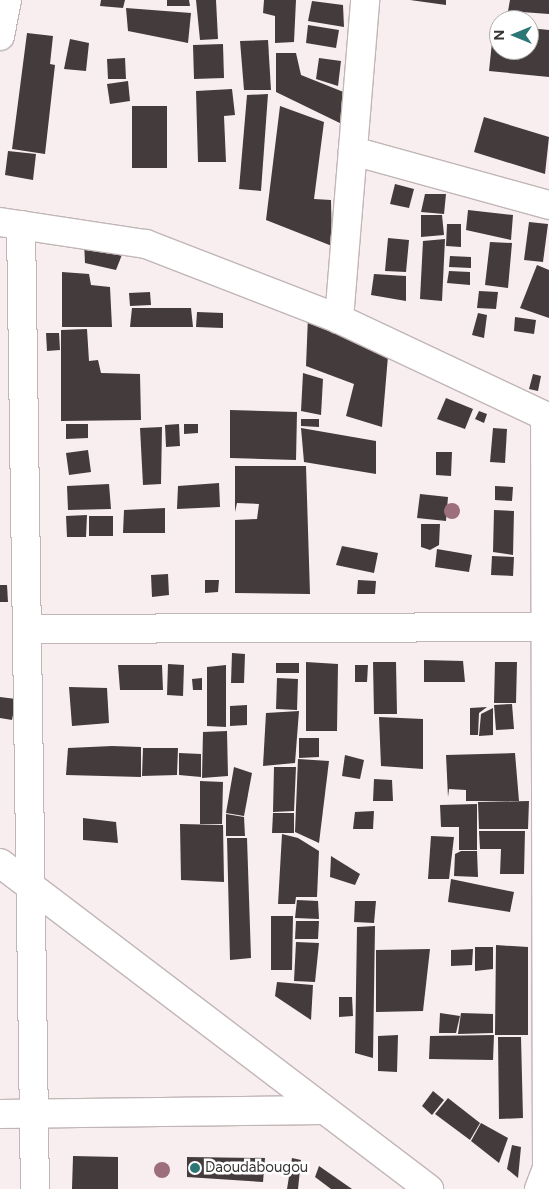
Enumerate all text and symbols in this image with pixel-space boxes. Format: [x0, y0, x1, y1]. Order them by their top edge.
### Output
north arrow [489, 10, 539, 60]
text: N [491, 30, 508, 40]
place label: Daoudabougou [205, 1159, 308, 1177]
marker: Daoudabougou [189, 1162, 201, 1174]

